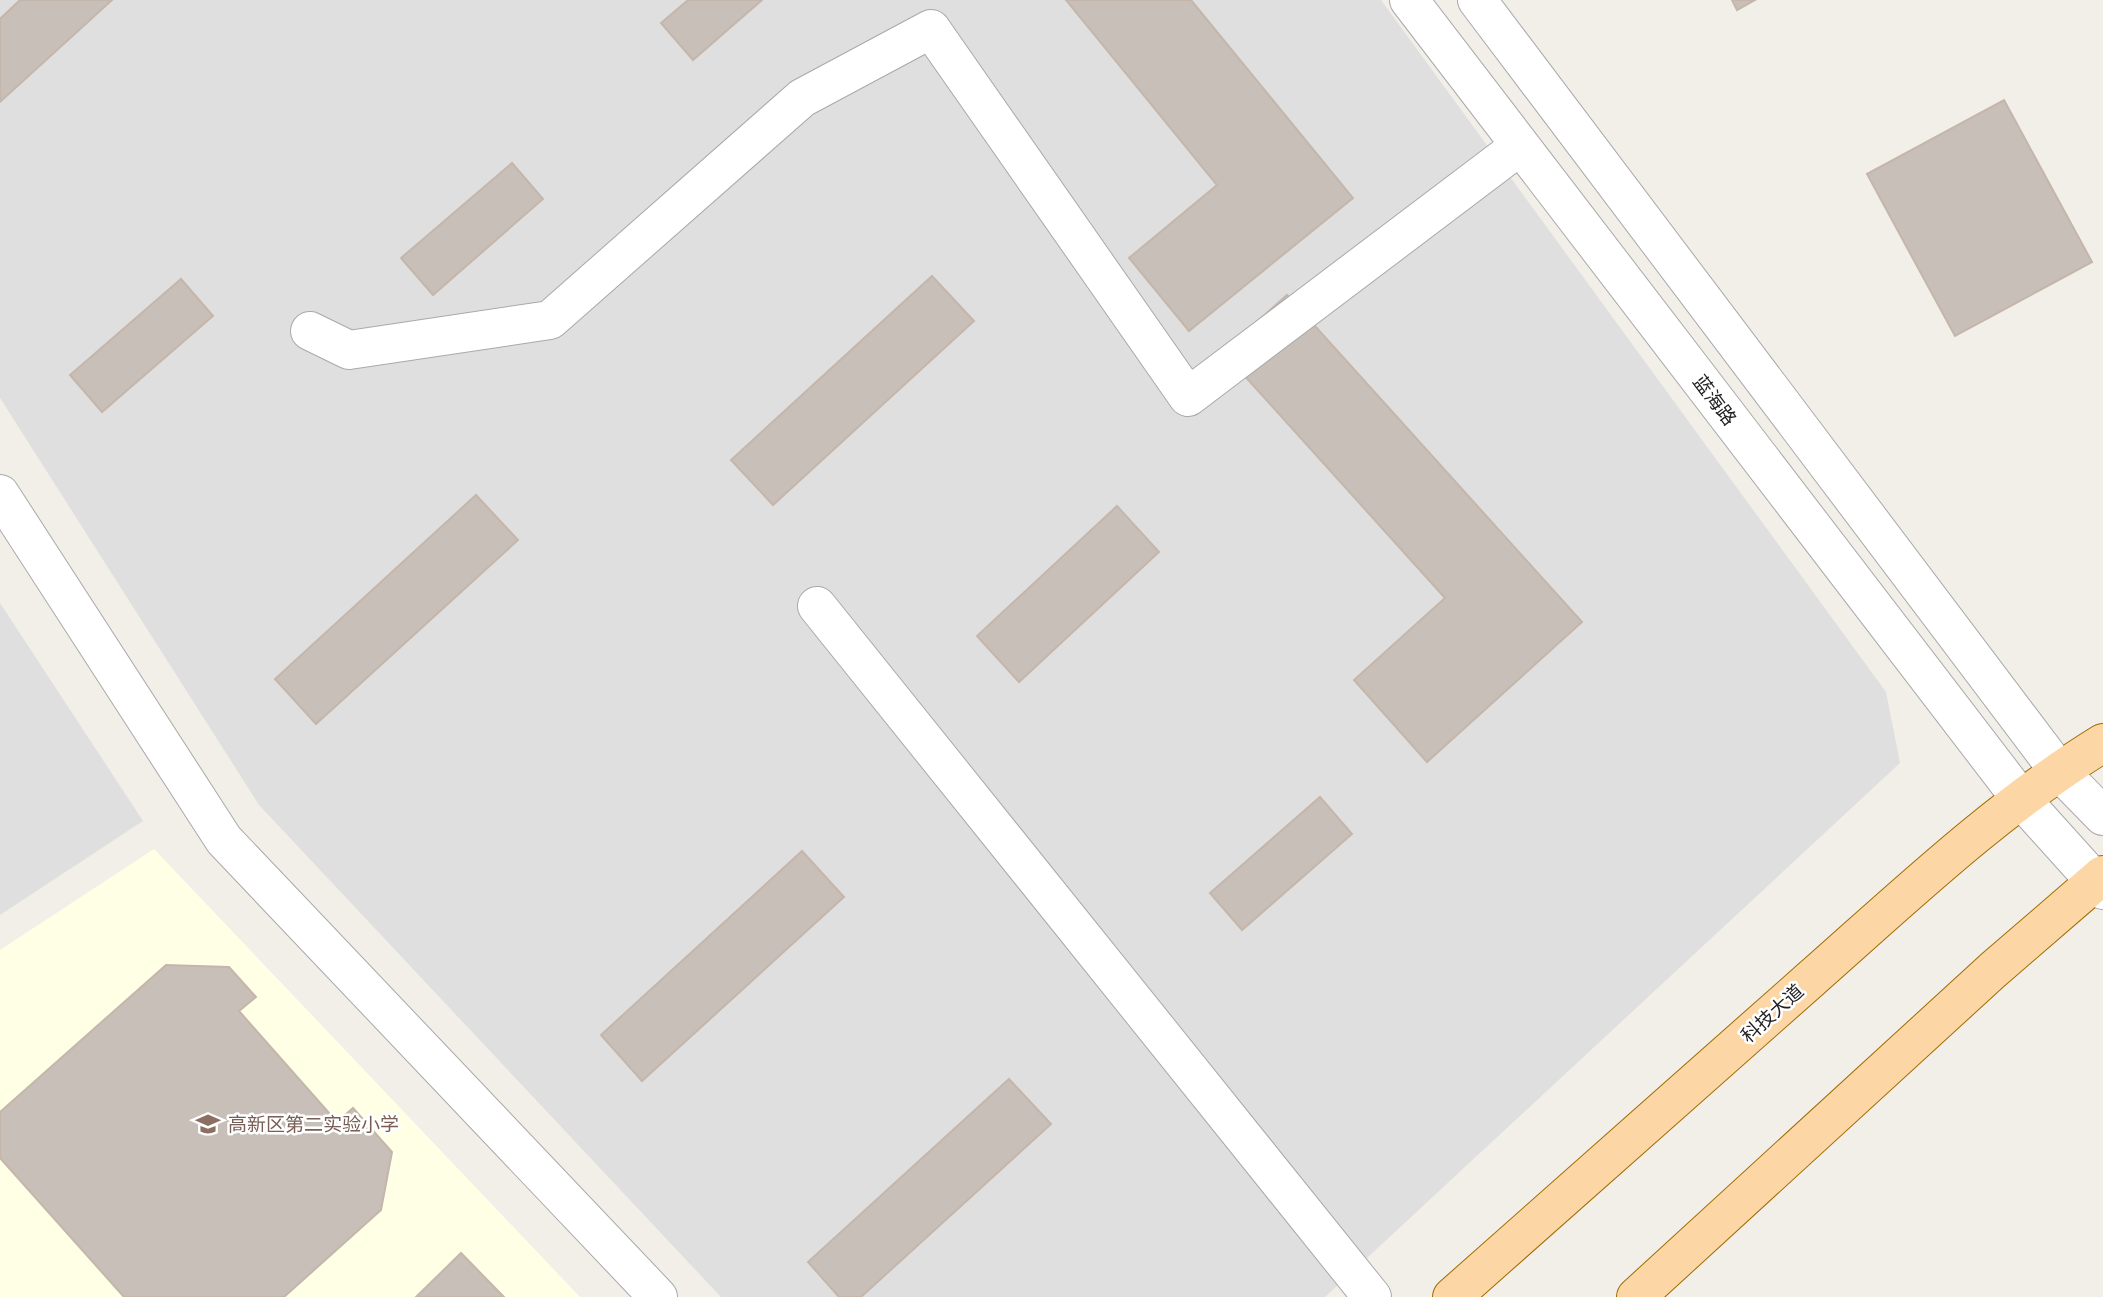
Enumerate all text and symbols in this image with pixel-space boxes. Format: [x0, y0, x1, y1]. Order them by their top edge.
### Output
street label: 蓝海路 [1687, 371, 1741, 431]
street label: 科技大道 [1736, 979, 1809, 1048]
school or university icon: 高新区第二实验小学 [194, 1110, 222, 1138]
place label: 高新区第二实验小学 [228, 1113, 399, 1137]

